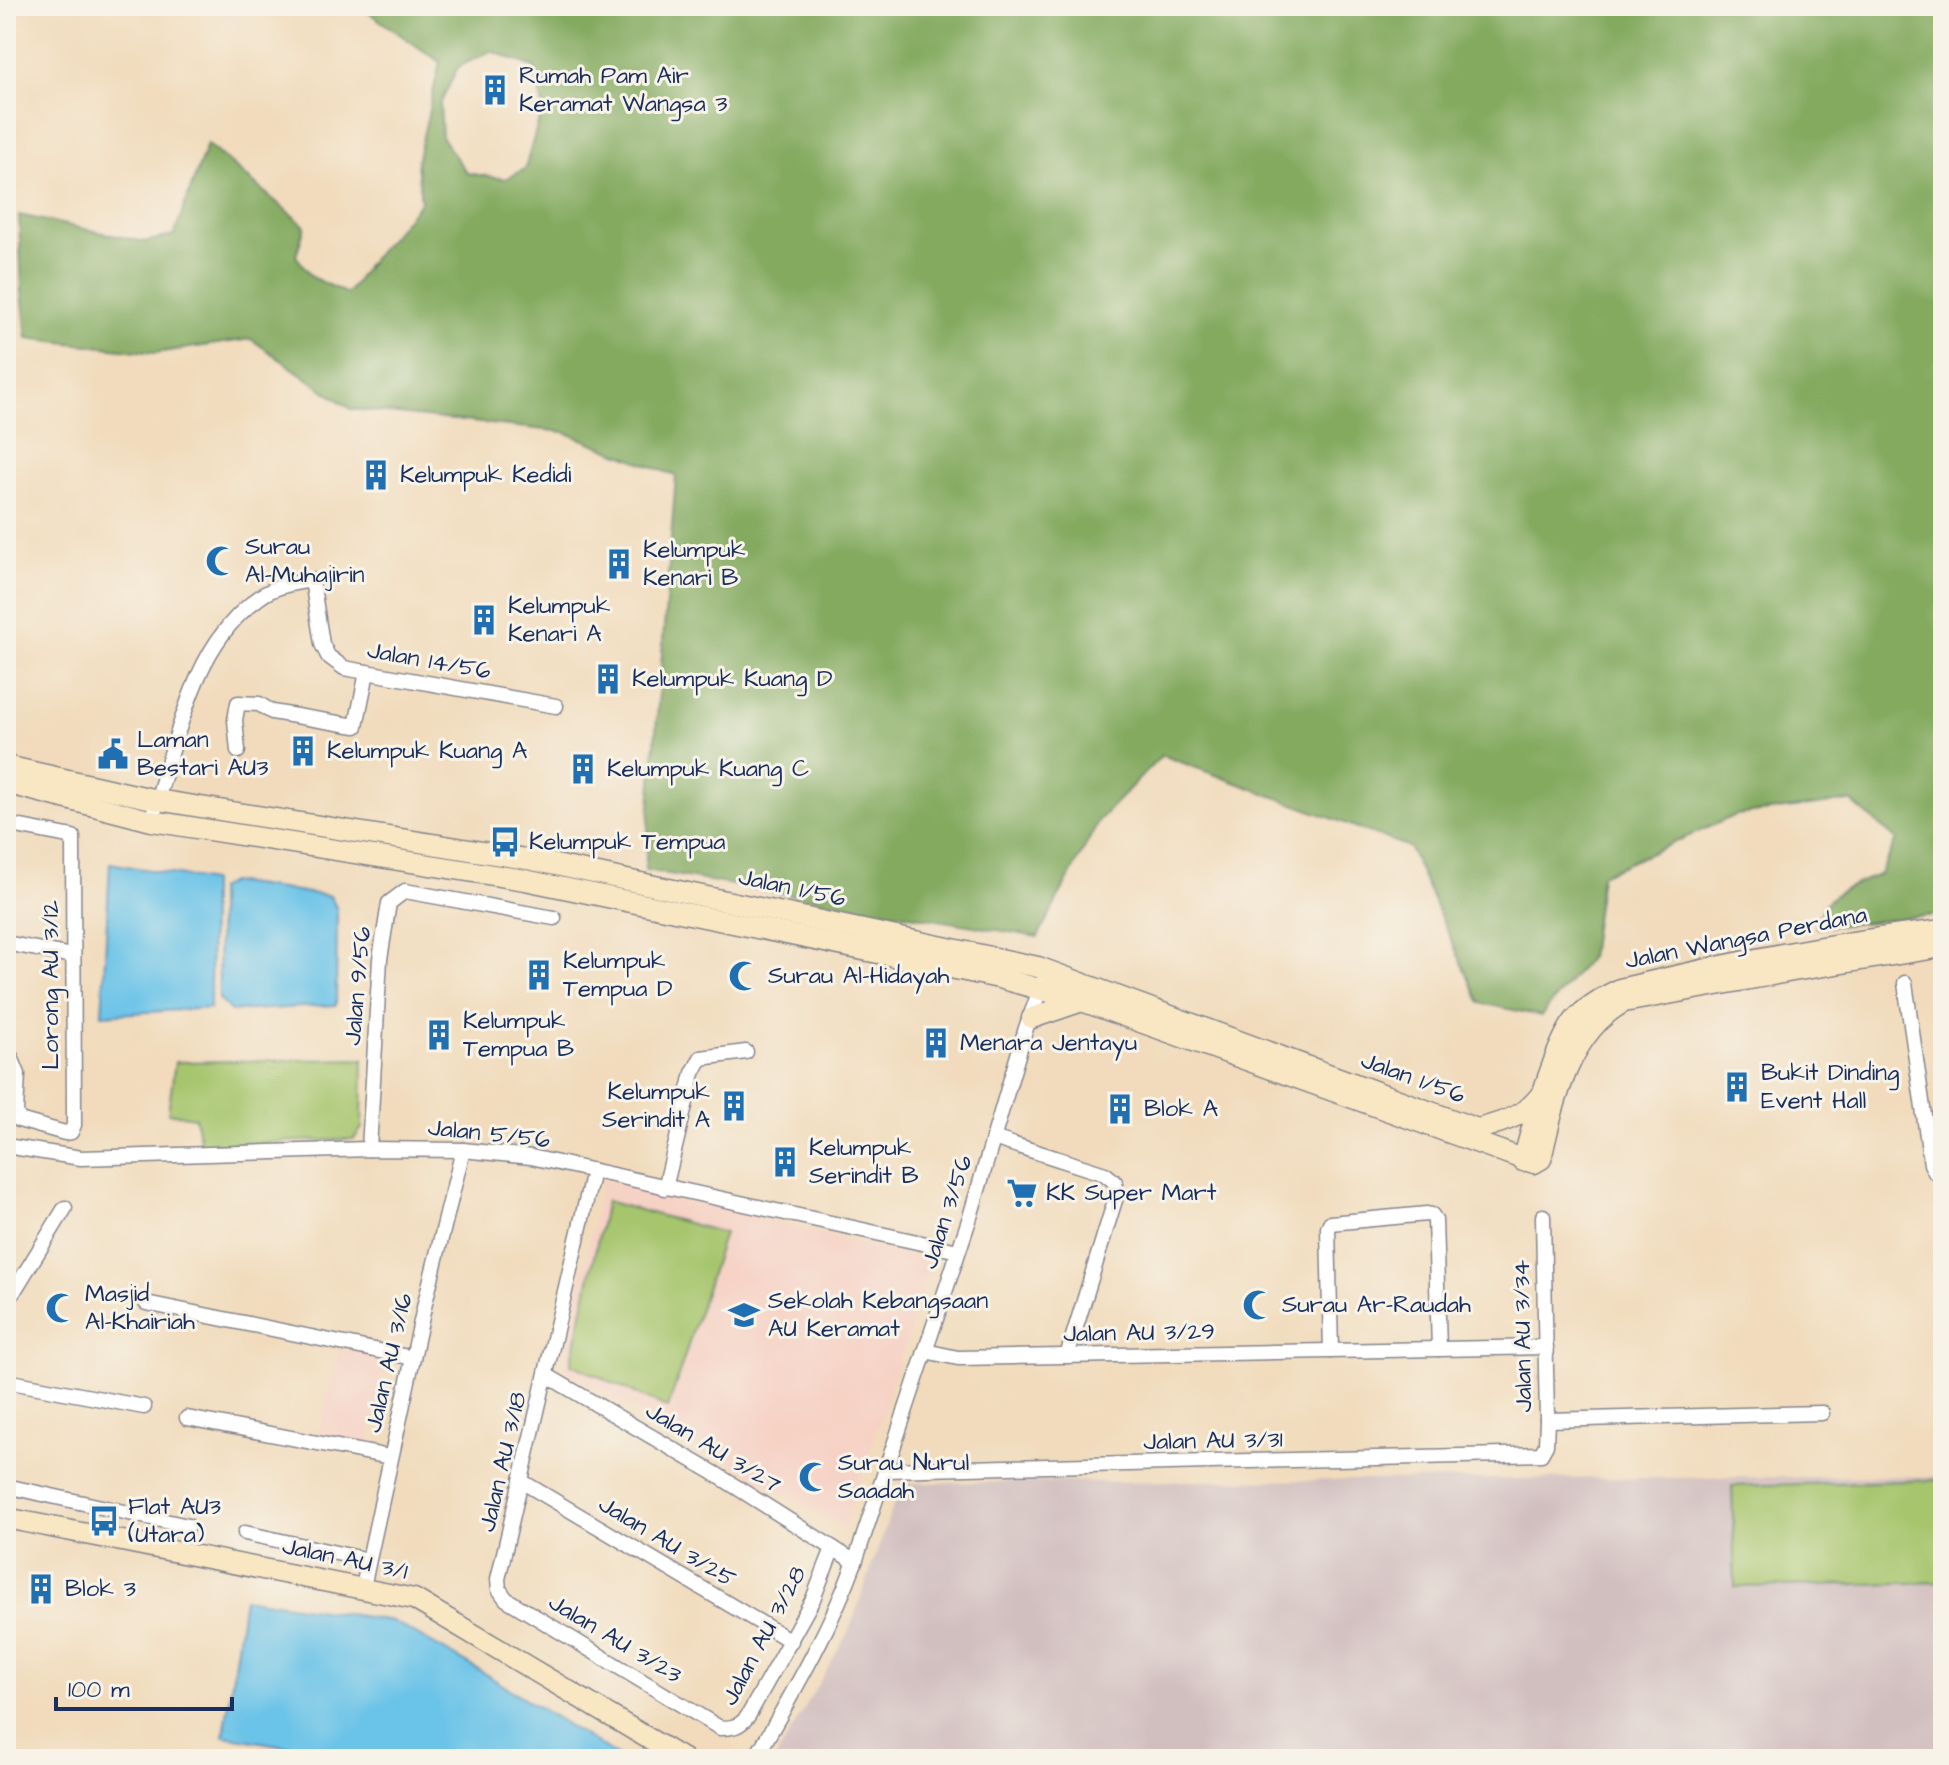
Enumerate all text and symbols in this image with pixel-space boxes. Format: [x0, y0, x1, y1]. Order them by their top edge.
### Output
place label: Rumah Pam Air Keramat Wangsa 3 [519, 59, 727, 122]
building icon: Rumah Pam Air Keramat Wangsa 3 [478, 73, 512, 107]
building icon: Kelumpuk Kedidi [359, 458, 393, 492]
place label: Kelumpuk Kedidi [400, 458, 572, 492]
place label: Surau Al-Muhajirin [245, 530, 365, 592]
place label: Kelumpuk Kenari B [643, 533, 746, 595]
mosque icon: Surau Al-Muhajirin [204, 544, 238, 578]
building icon: Kelumpuk Kenari B [602, 547, 636, 581]
place label: Kelumpuk Kenari A [508, 589, 611, 651]
building icon: Kelumpuk Kenari A [467, 603, 501, 637]
street label: Jalan 14/56 [365, 633, 493, 689]
building icon: Kelumpuk Kuang D [591, 662, 625, 696]
place label: Kelumpuk Kuang D [632, 662, 833, 697]
place label: Laman Bestari AU3 [137, 723, 269, 785]
building icon: Kelumpuk Kuang A [286, 734, 320, 768]
place label: Kelumpuk Kuang A [327, 734, 527, 769]
public building icon: Laman Bestari AU3 [96, 737, 130, 771]
building icon: Kelumpuk Kuang C [566, 752, 600, 786]
place label: Kelumpuk Kuang C [607, 752, 809, 787]
bus stop icon: Kelumpuk Tempua [488, 825, 522, 859]
place label: Kelumpuk Tempua [529, 825, 725, 859]
street label: Jalan 1/56 [735, 860, 849, 916]
street label: Jalan Wangsa Perdana [1622, 898, 1870, 979]
street label: Lorong AU 3/12 [34, 900, 69, 1070]
street label: Jalan 9/56 [336, 925, 380, 1047]
place label: Kelumpuk Tempua D [563, 944, 673, 1006]
building icon: Kelumpuk Tempua D [522, 958, 556, 992]
mosque icon: Surau Al-Hidayah [727, 959, 761, 993]
place label: Surau Al-Hidayah [768, 959, 950, 994]
place label: Kelumpuk Tempua B [463, 1004, 574, 1066]
building icon: Kelumpuk Tempua B [422, 1018, 456, 1052]
building icon: Menara Jentayu [919, 1026, 953, 1060]
place label: Menara Jentayu [960, 1026, 1137, 1061]
street label: Jalan 1/56 [1356, 1043, 1470, 1113]
place label: Bukit Dinding Event Hall [1761, 1056, 1899, 1118]
building icon: Bukit Dinding Event Hall [1720, 1070, 1754, 1104]
place label: Kelumpuk Serindit A [602, 1075, 710, 1137]
building icon: Kelumpuk Serindit A [717, 1089, 751, 1123]
building icon: Blok A [1103, 1092, 1137, 1126]
place label: Blok A [1144, 1092, 1218, 1126]
street label: Jalan 5/56 [426, 1111, 552, 1157]
place label: Kelumpuk Serindit B [809, 1131, 919, 1193]
building icon: Kelumpuk Serindit B [768, 1145, 802, 1179]
street label: Jalan 3/56 [913, 1151, 981, 1273]
supermarket icon: KK Super Mart [1005, 1176, 1039, 1210]
place label: KK Super Mart [1046, 1176, 1217, 1210]
street label: Jalan AU 3/34 [1505, 1259, 1541, 1413]
place label: Masjid Al-Khairiah [85, 1277, 195, 1339]
place label: Sekolah Kebangsaan AU Keramat [768, 1284, 988, 1346]
mosque icon: Surau Ar-Raudah [1241, 1288, 1275, 1322]
place label: Surau Ar-Raudah [1282, 1288, 1471, 1322]
street label: Jalan AU 3/16 [356, 1290, 422, 1436]
mosque icon: Masjid Al-Khairiah [44, 1291, 78, 1325]
school or university icon: Sekolah Kebangsaan AU Keramat [727, 1298, 761, 1332]
street label: Jalan AU 3/29 [1063, 1315, 1215, 1351]
street label: Jalan AU 3/18 [470, 1389, 536, 1535]
street label: Jalan AU 3/27 [639, 1394, 787, 1502]
street label: Jalan AU 3/31 [1143, 1423, 1283, 1459]
place label: Surau Nurul Saadah [838, 1446, 969, 1508]
mosque icon: Surau Nurul Saadah [797, 1460, 831, 1494]
street label: Jalan AU 3/25 [592, 1488, 742, 1596]
place label: Flat AU3 (Utara) [128, 1490, 221, 1552]
bus stop icon: Flat AU3 (Utara) [87, 1504, 121, 1538]
street label: Jalan AU 3/1 [279, 1529, 411, 1589]
street label: Jalan AU 3/28 [713, 1560, 815, 1712]
building icon: Blok 3 [24, 1572, 58, 1606]
place label: Blok 3 [65, 1572, 136, 1606]
street label: Jalan AU 3/23 [542, 1586, 688, 1692]
scale bar [56, 1661, 232, 1711]
text: 100 m [68, 1673, 130, 1707]

